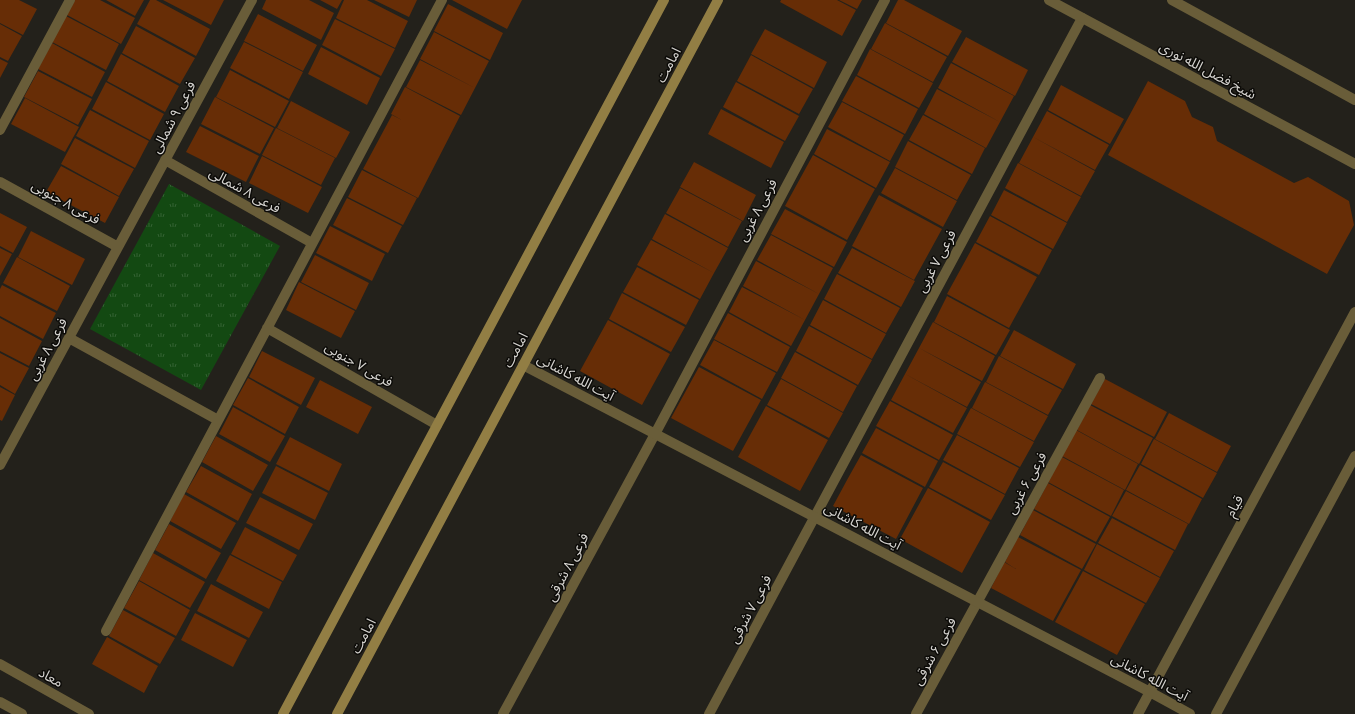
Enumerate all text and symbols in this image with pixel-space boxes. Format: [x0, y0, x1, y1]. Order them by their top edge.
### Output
street label: شیخ فضل الله نوری [1156, 37, 1260, 105]
street label: امامت [651, 44, 684, 85]
street label: فرعی ۹ شمالی [146, 78, 200, 156]
street label: فرعی ۸ شمالی [206, 163, 284, 217]
street label: فرعی ۸ جنوبی [28, 176, 104, 228]
street label: فرعی ۸ غربی [733, 176, 781, 244]
street label: فرعی ۷ غربی [912, 227, 960, 295]
street label: فرعی ۸ غربی [23, 315, 71, 383]
street label: امامت [498, 329, 531, 370]
street label: فرعی ۷ جنوبی [322, 337, 396, 391]
street label: آیت الله کاشانی [534, 349, 619, 405]
street label: فرعی ۶ غربی [1002, 449, 1050, 517]
street label: قیام [1221, 492, 1249, 521]
street label: آیت الله کاشانی [821, 498, 906, 554]
street label: فرعی ۸ شرقی [541, 530, 593, 604]
street label: فرعی ۷ شرقی [724, 572, 776, 646]
street label: فرعی ۶ شرقی [908, 614, 960, 688]
street label: امامت [346, 615, 379, 656]
street label: آیت الله کاشانی [1108, 649, 1193, 705]
street label: معاد [36, 663, 66, 690]

